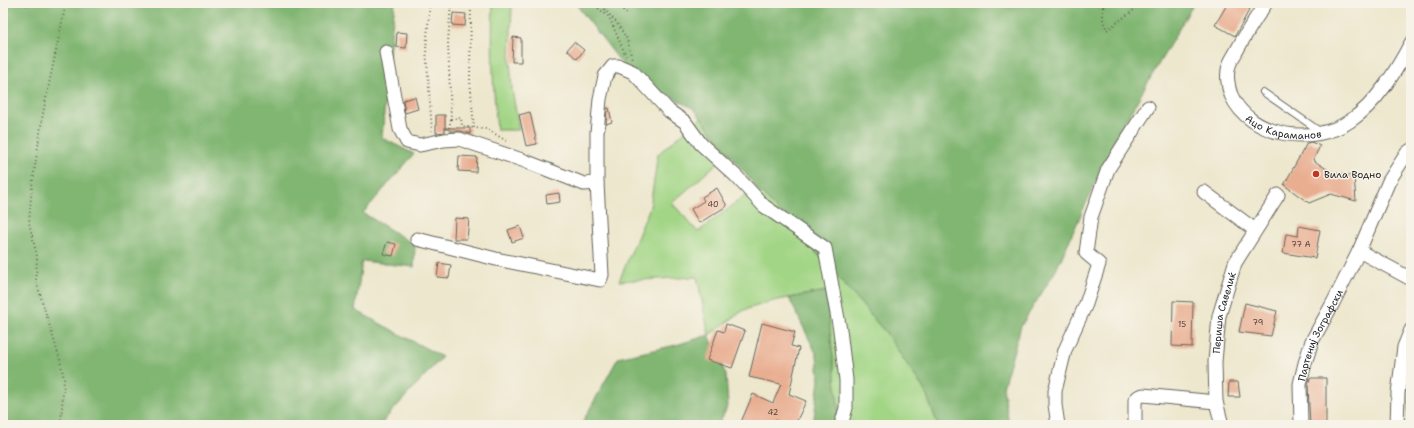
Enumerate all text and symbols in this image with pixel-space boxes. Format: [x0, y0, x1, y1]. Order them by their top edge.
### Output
street label: Ацо Караманов [1243, 111, 1322, 142]
place label: Вила Водно [1324, 168, 1381, 181]
marker: Вила Водно [1311, 169, 1321, 179]
house number: 40 [707, 199, 719, 210]
house number: 77 А [1291, 239, 1311, 250]
street label: Периша Савелиќ [1209, 270, 1239, 354]
street label: Партениј Зографски [1294, 287, 1346, 382]
house number: 79 [1253, 317, 1263, 328]
house number: 15 [1178, 319, 1186, 330]
house number: 42 [768, 407, 779, 418]

